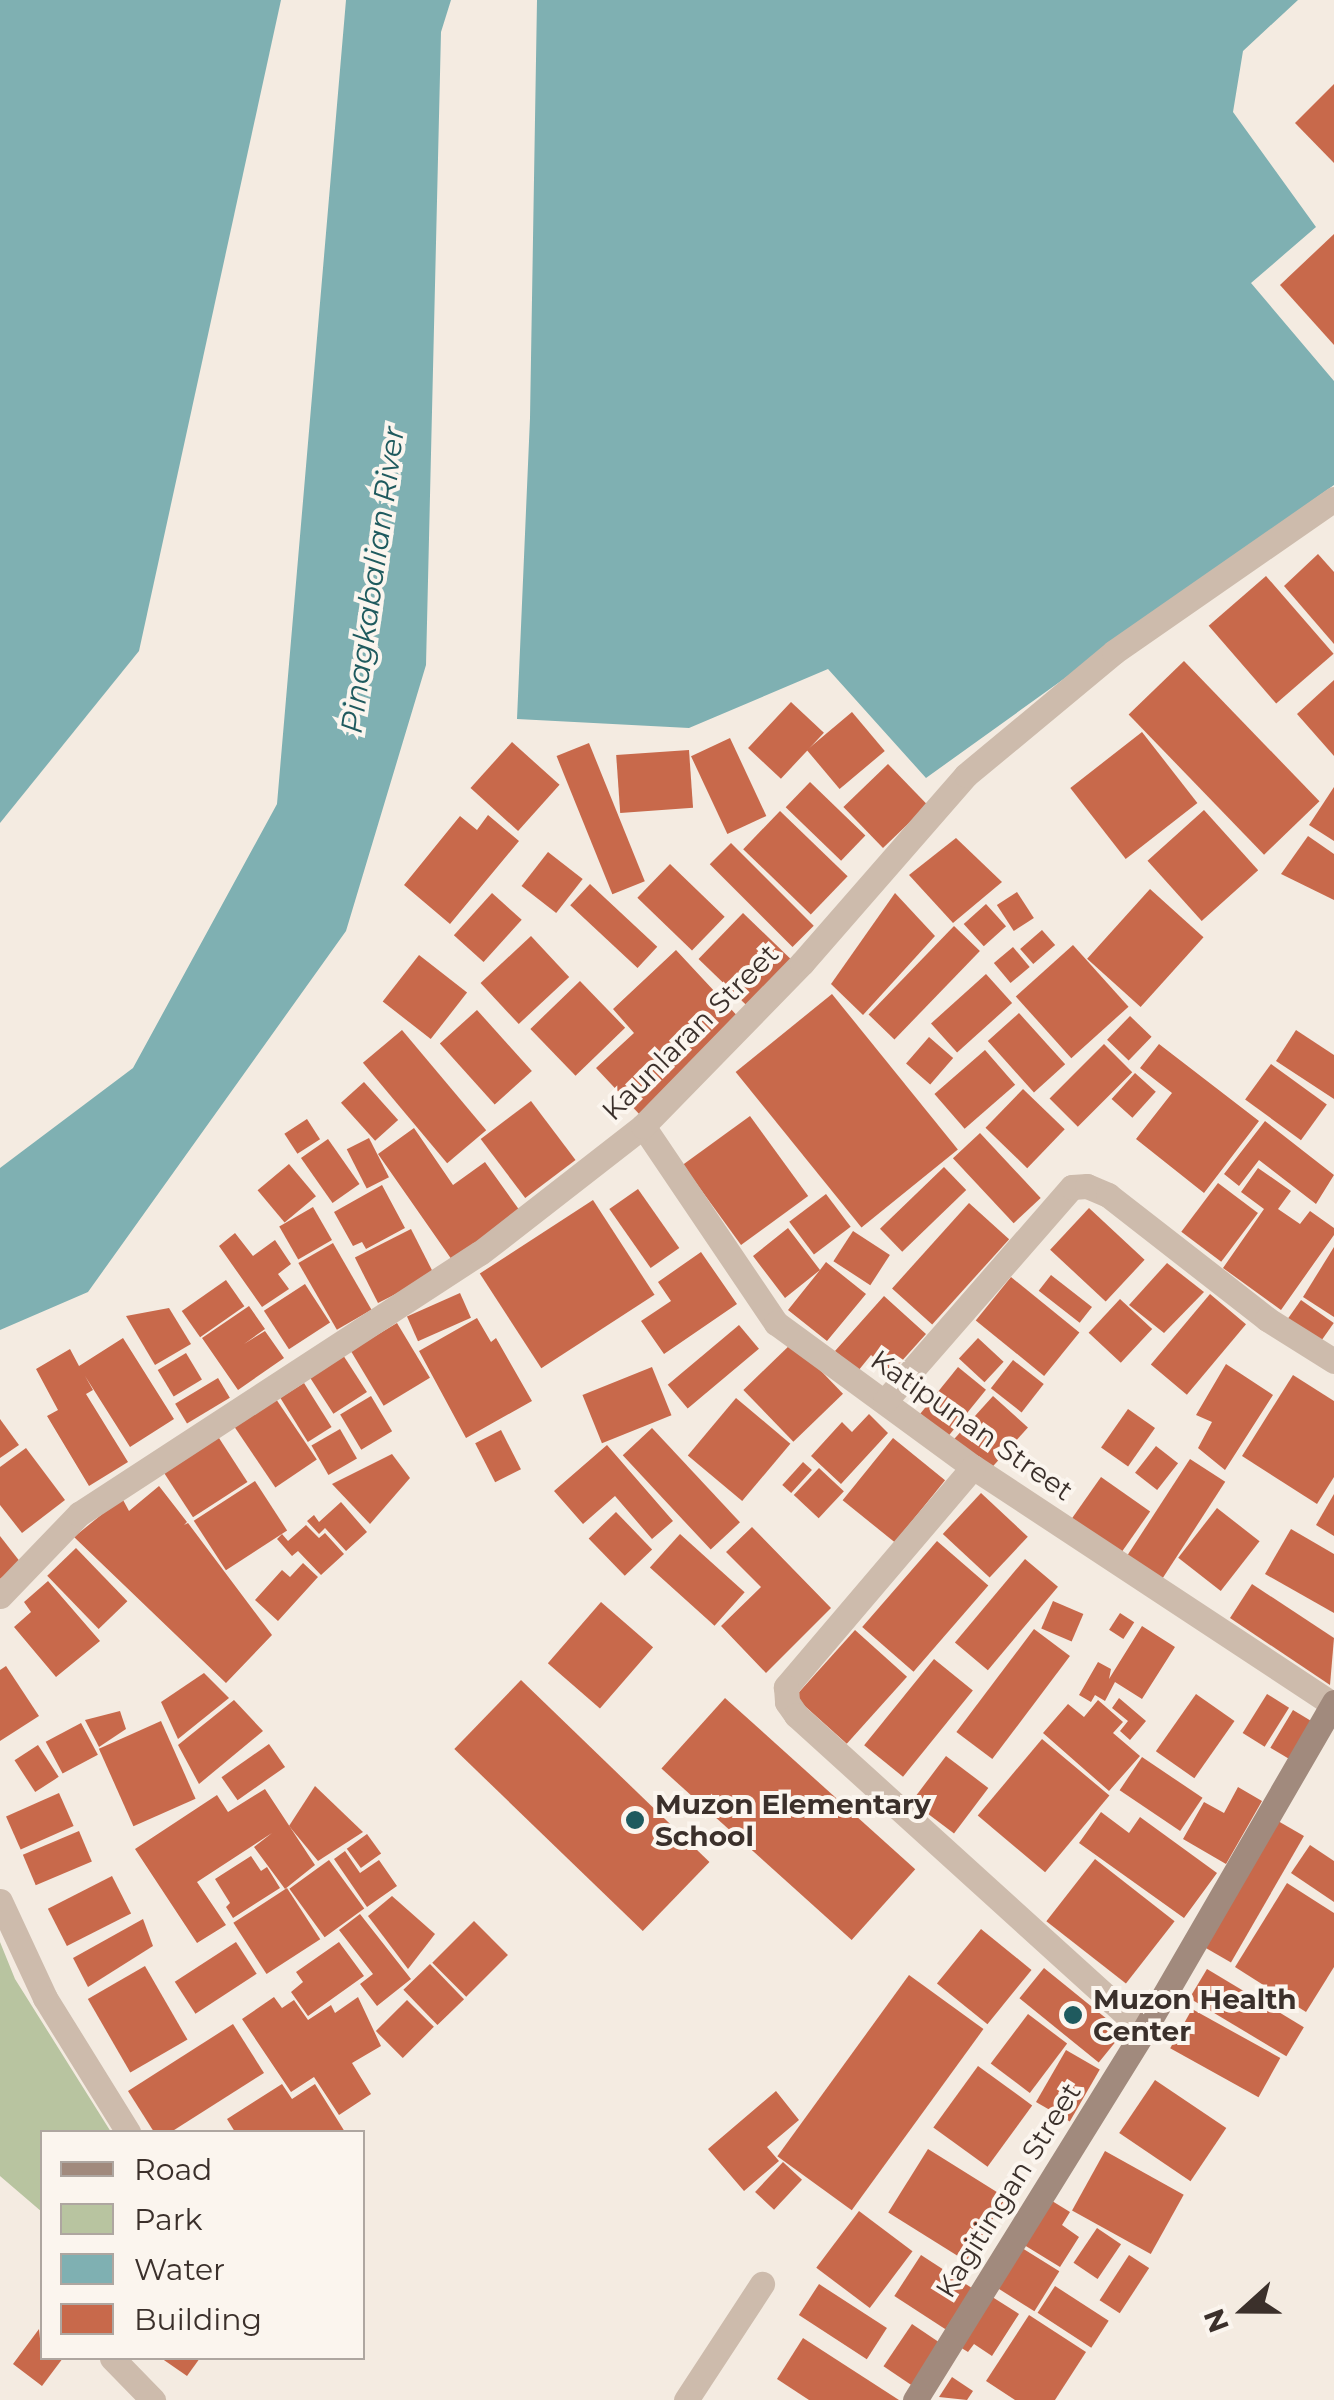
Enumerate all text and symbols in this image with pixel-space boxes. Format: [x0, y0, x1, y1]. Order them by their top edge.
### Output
water label: Pinagkabalian River [334, 424, 412, 736]
street label: Kaunlaran Street [595, 937, 785, 1127]
street label: Katipunan Street [864, 1343, 1080, 1507]
place label: Muzon Elementary School [655, 1787, 931, 1853]
marker: Muzon Elementary School [624, 1809, 646, 1831]
place label: Muzon Health Center [1093, 1982, 1297, 2048]
marker: Muzon Health Center [1062, 2004, 1084, 2026]
street label: Kagitingan Street [928, 2076, 1088, 2304]
legend [40, 2130, 365, 2360]
text: Road [134, 2151, 212, 2188]
text: Park [134, 2201, 203, 2238]
text: Water [134, 2251, 225, 2288]
north arrow [1194, 2260, 1294, 2360]
text: Building [134, 2301, 262, 2338]
text: N [1196, 2304, 1236, 2337]

